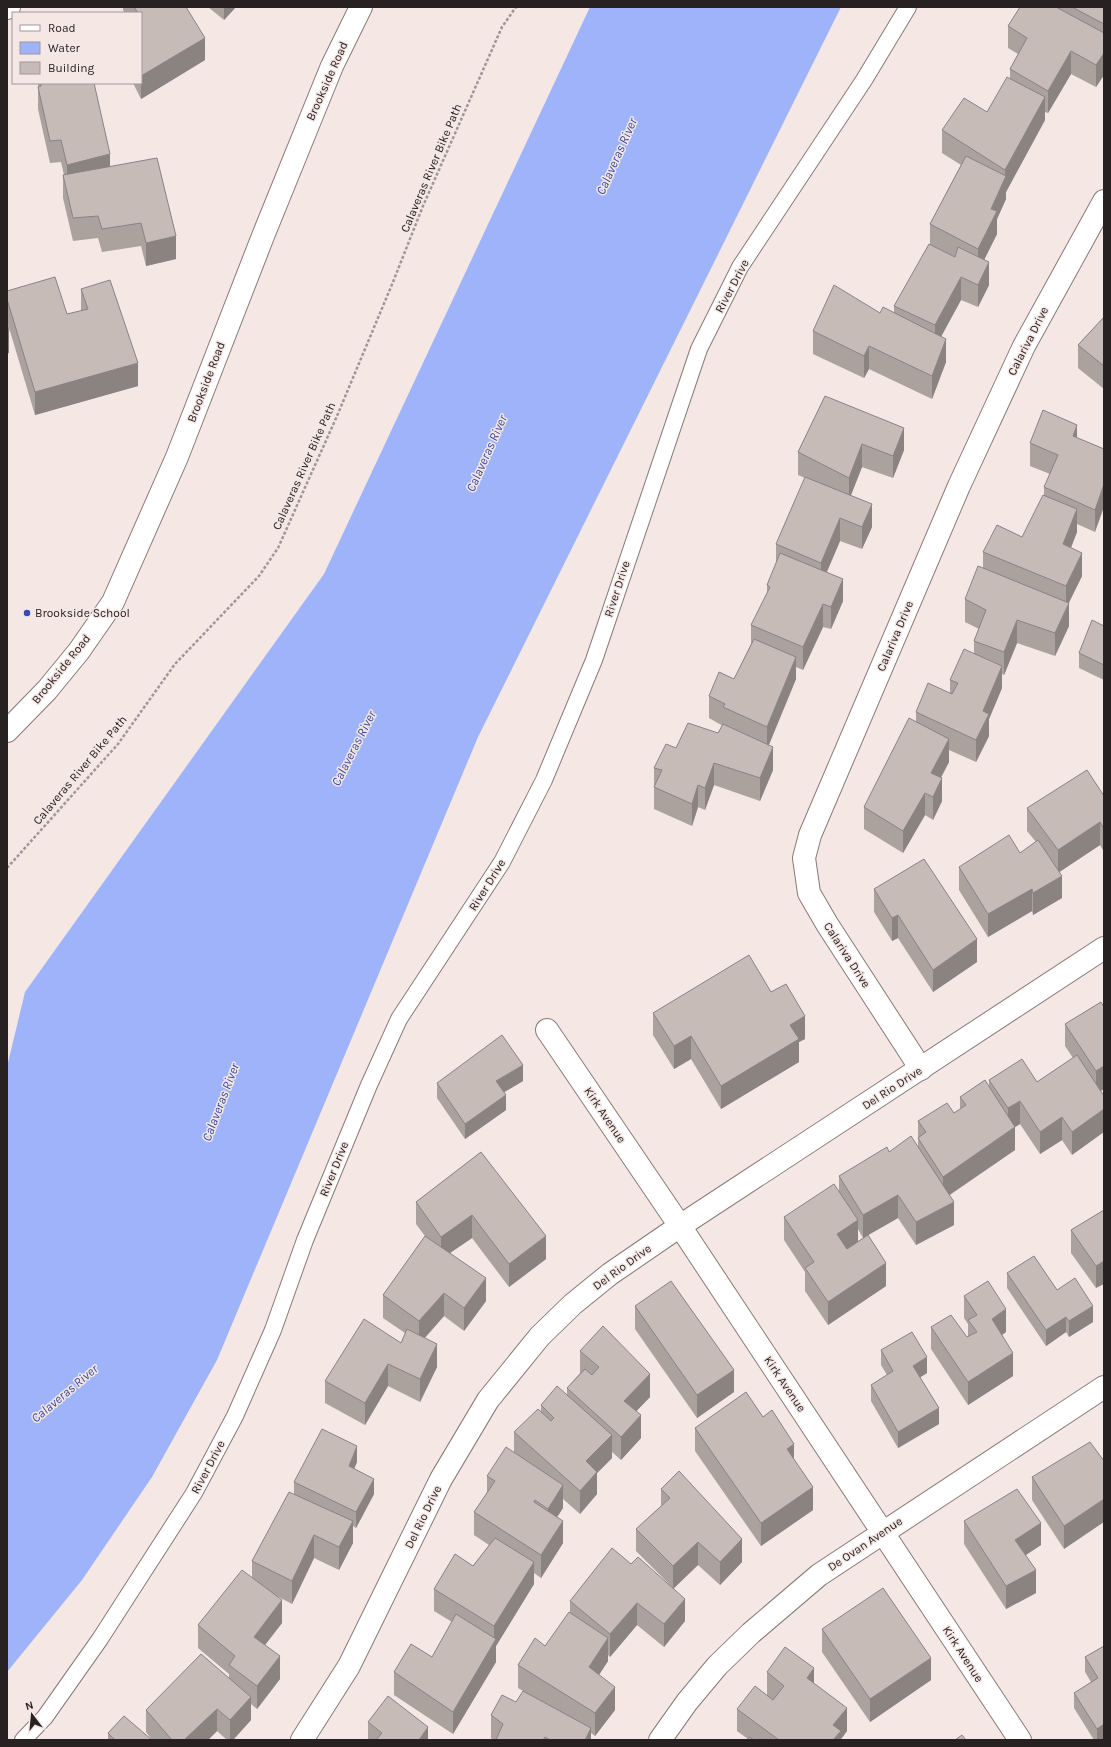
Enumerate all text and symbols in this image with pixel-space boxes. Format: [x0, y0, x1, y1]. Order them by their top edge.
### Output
legend [12, 12, 142, 84]
text: Road [48, 21, 76, 35]
street label: Brookside Road [303, 39, 351, 123]
text: Water [48, 41, 81, 55]
text: Building [48, 61, 95, 75]
street label: Calaveras River Bike Path [398, 102, 464, 234]
water label: Calaveras River [593, 115, 640, 197]
street label: River Drive [712, 257, 752, 315]
street label: Calariva Drive [1005, 304, 1051, 378]
street label: Brookside Road [184, 340, 228, 424]
street label: Calaveras River Bike Path [269, 400, 339, 532]
water label: Calaveras River [463, 412, 510, 494]
street label: River Drive [601, 559, 633, 619]
street label: Calariva Drive [874, 599, 916, 673]
place label: Brookside School [35, 606, 130, 620]
marker: Brookside School [22, 608, 32, 618]
street label: Brookside Road [29, 631, 93, 707]
water label: Calaveras River [328, 708, 379, 788]
street label: Calaveras River Bike Path [30, 713, 130, 827]
street label: River Drive [466, 857, 508, 913]
street label: Calariva Drive [821, 920, 873, 990]
water label: Calaveras River [199, 1061, 242, 1143]
street label: Del Rio Drive [859, 1063, 925, 1113]
street label: Kirk Avenue [581, 1084, 629, 1146]
street label: River Drive [317, 1139, 351, 1199]
street label: Del Rio Drive [590, 1241, 654, 1293]
street label: Kirk Avenue [761, 1353, 809, 1415]
water label: Calaveras River [28, 1361, 101, 1426]
street label: River Drive [188, 1438, 228, 1496]
street label: Del Rio Drive [402, 1483, 444, 1551]
street label: De Ovan Avenue [825, 1514, 905, 1574]
street label: Kirk Avenue [940, 1623, 986, 1685]
north arrow [12, 1695, 52, 1735]
text: N [24, 1699, 35, 1713]

